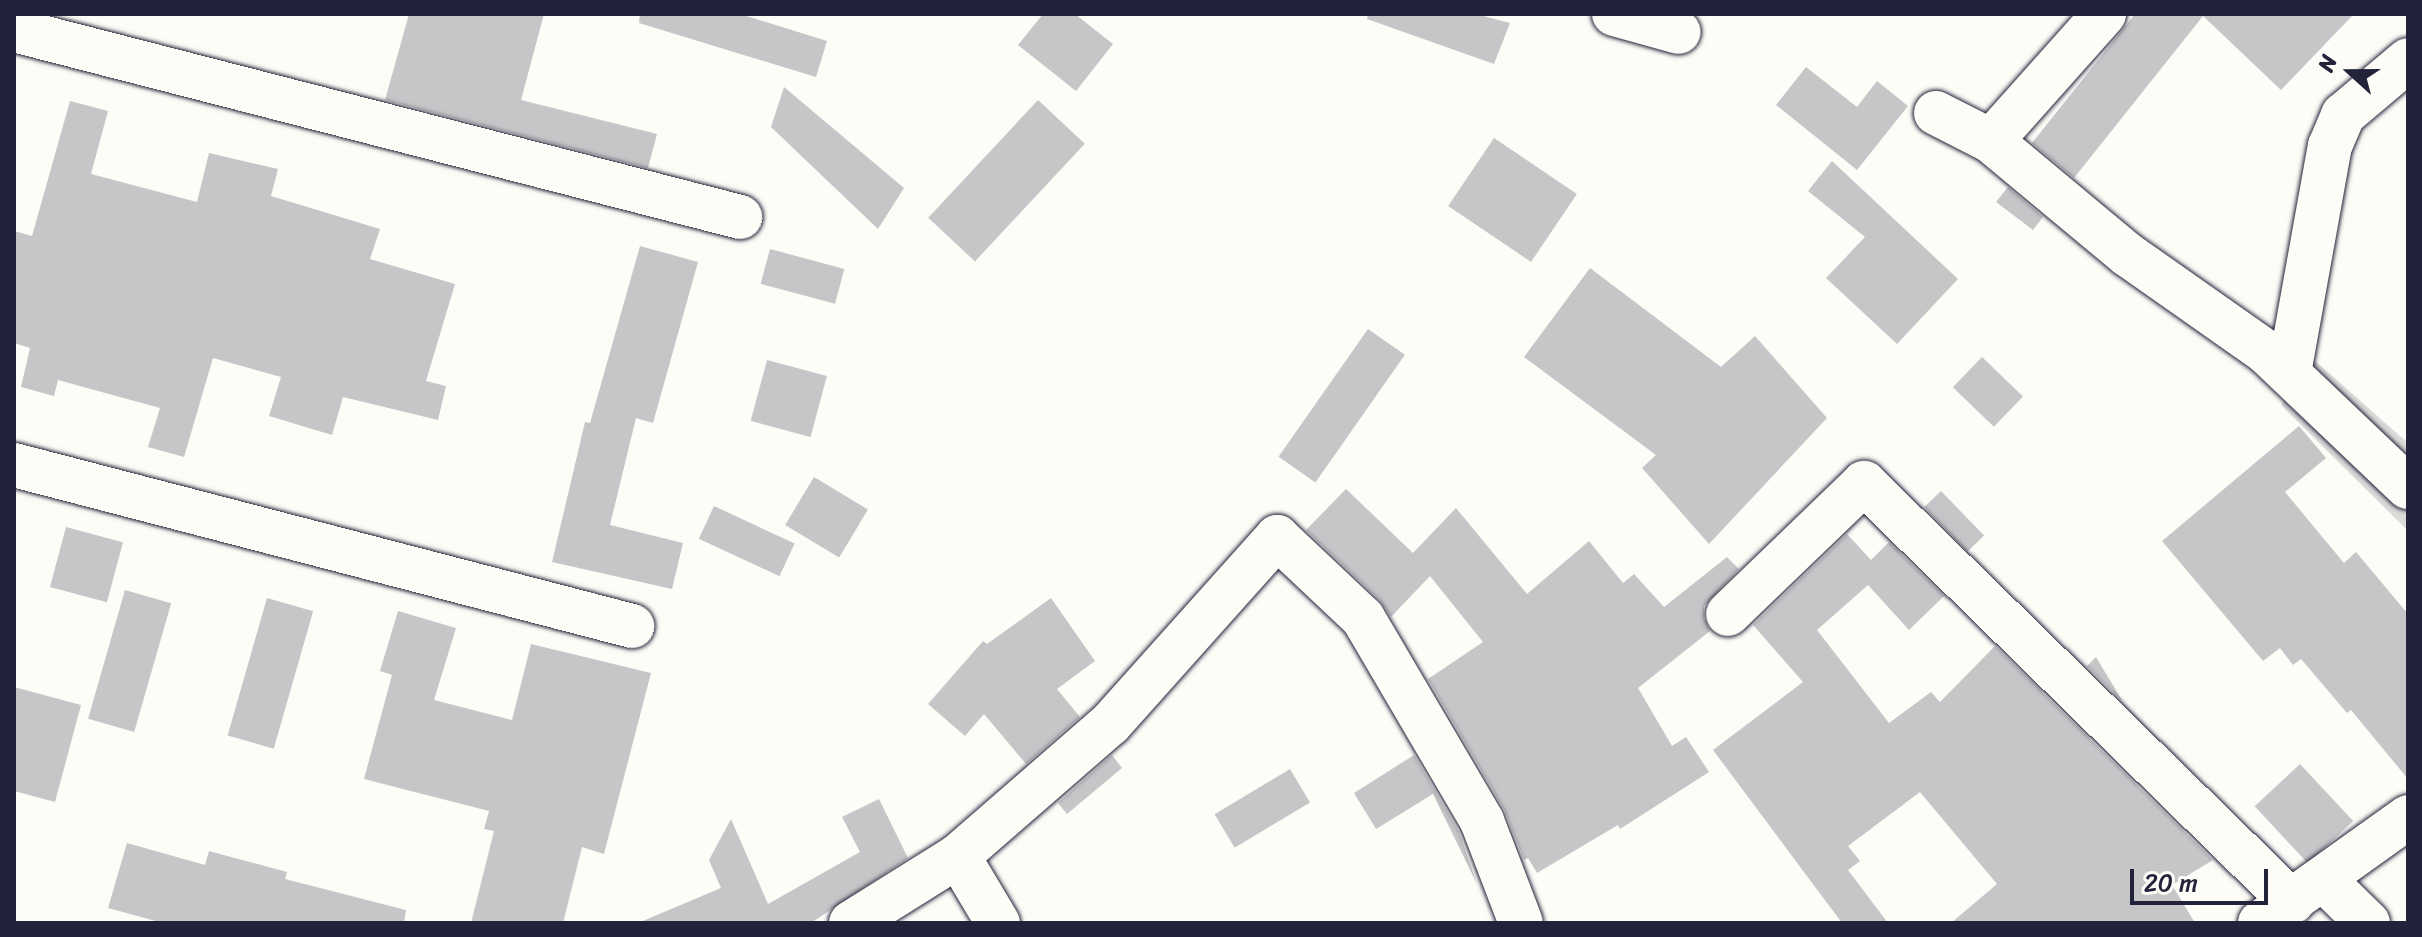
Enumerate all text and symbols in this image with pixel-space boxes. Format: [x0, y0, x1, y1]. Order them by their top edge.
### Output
north arrow [2310, 32, 2390, 112]
text: N [2306, 49, 2348, 77]
scale bar [2134, 853, 2272, 903]
text: 20 m [2144, 862, 2198, 904]

